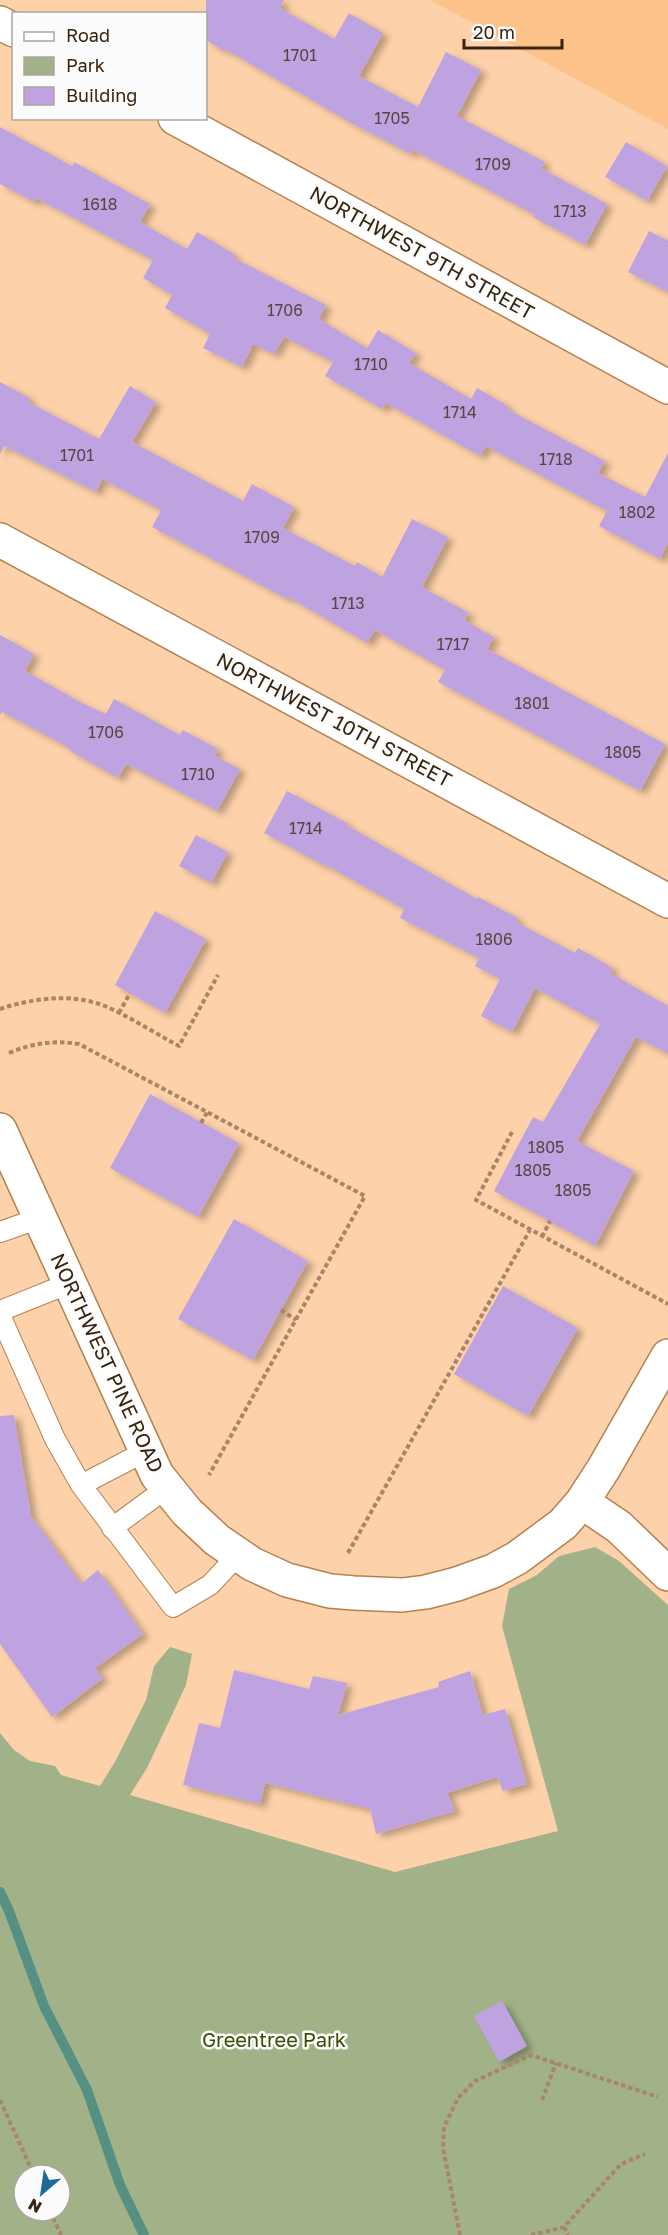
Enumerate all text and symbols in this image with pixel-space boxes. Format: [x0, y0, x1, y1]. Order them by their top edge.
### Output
legend [12, 12, 207, 120]
scale bar [464, 12, 562, 50]
text: 20 m [473, 21, 515, 43]
text: Road [66, 24, 110, 46]
house number: 1701 [283, 45, 317, 65]
text: Park [66, 54, 105, 76]
text: Building [66, 84, 137, 106]
house number: 1705 [374, 108, 410, 128]
house number: 1709 [475, 154, 511, 174]
street label: NORTHWEST 9TH STREET [306, 180, 539, 324]
house number: 1618 [83, 194, 117, 214]
house number: 1713 [553, 201, 587, 221]
house number: 1706 [267, 300, 303, 320]
house number: 1710 [354, 354, 388, 374]
house number: 1714 [443, 402, 477, 422]
house number: 1701 [60, 445, 94, 465]
house number: 1718 [539, 449, 573, 469]
house number: 1802 [619, 502, 655, 522]
house number: 1709 [244, 527, 280, 547]
house number: 1713 [331, 593, 365, 613]
house number: 1717 [437, 634, 469, 654]
street label: NORTHWEST 10TH STREET [213, 647, 456, 791]
house number: 1801 [514, 693, 550, 713]
house number: 1706 [88, 722, 124, 742]
house number: 1805 [605, 742, 641, 762]
house number: 1710 [181, 764, 215, 784]
house number: 1714 [289, 818, 323, 838]
house number: 1806 [475, 929, 513, 949]
house number: 1805 [528, 1137, 564, 1157]
house number: 1805 [515, 1160, 551, 1180]
house number: 1805 [555, 1180, 591, 1200]
street label: NORTHWEST PINE ROAD [46, 1249, 169, 1476]
park label: Greentree Park [202, 2027, 346, 2051]
north arrow [12, 2163, 72, 2223]
text: N [25, 2194, 45, 2218]

